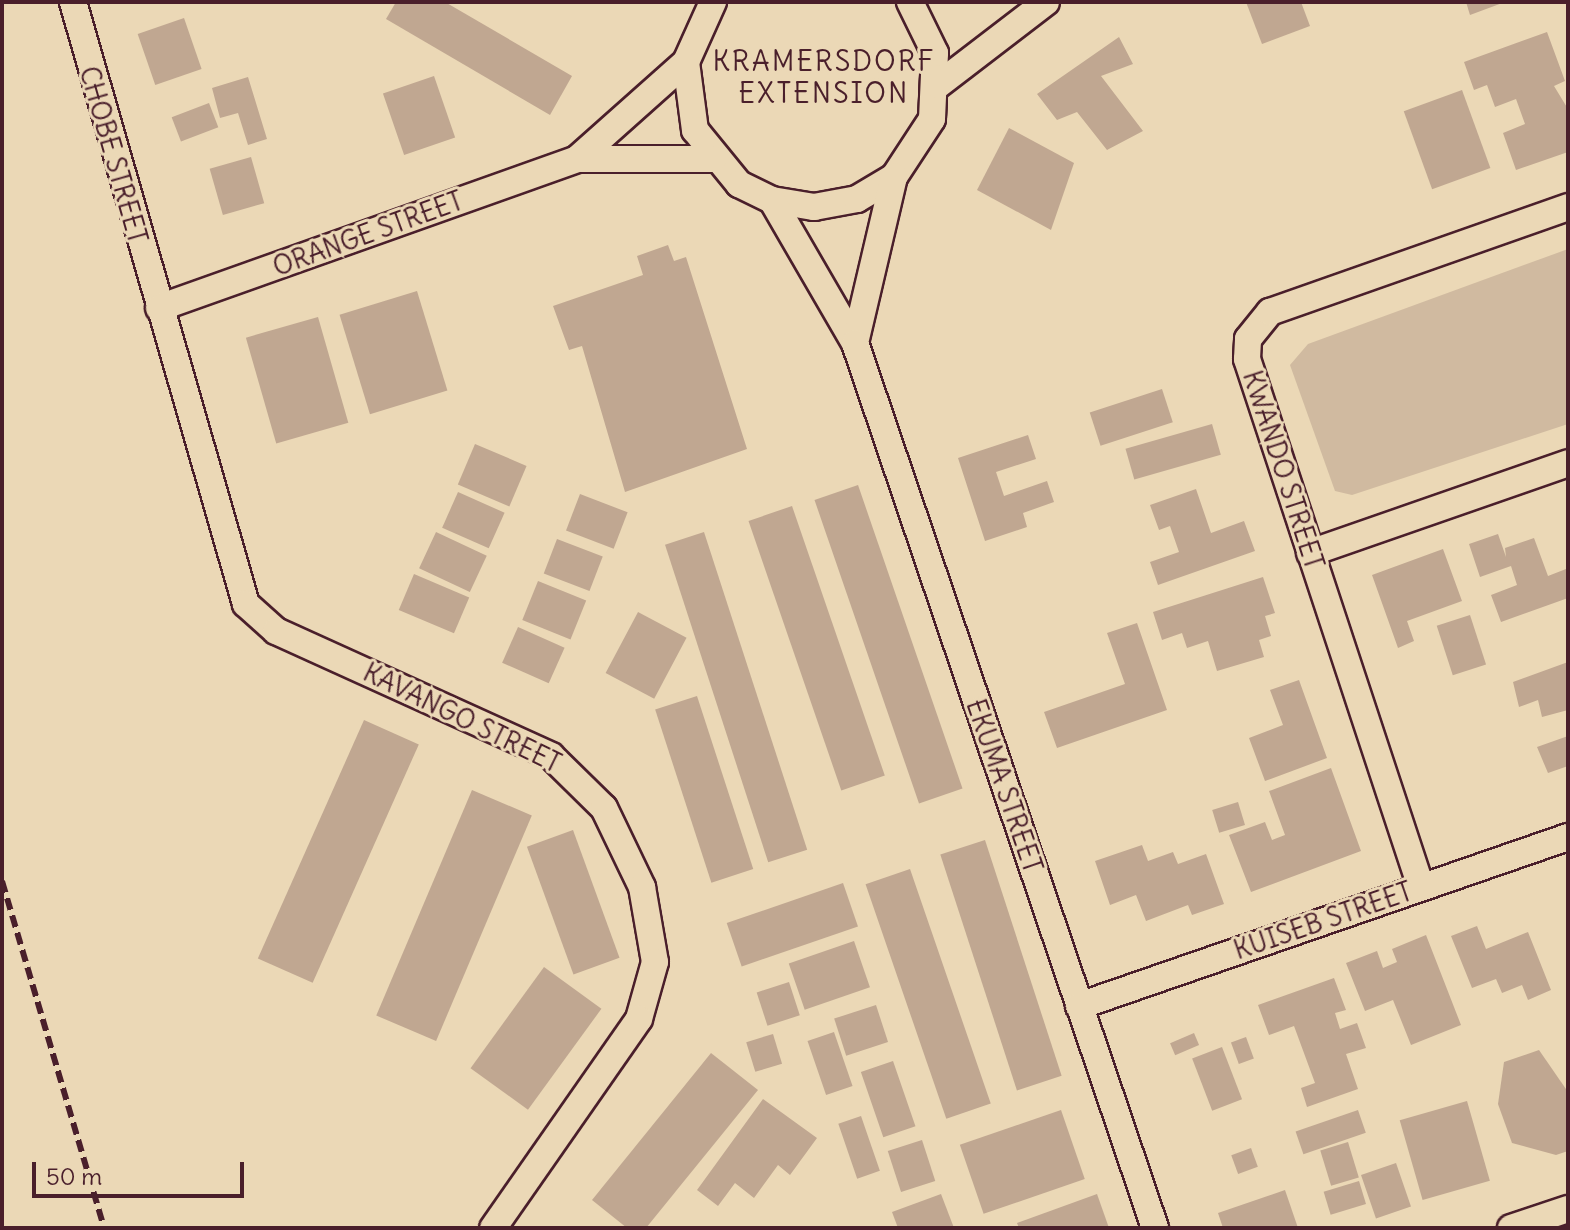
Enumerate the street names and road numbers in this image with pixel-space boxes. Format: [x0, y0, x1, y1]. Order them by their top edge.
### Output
street label: CHOBE STREET [73, 63, 153, 247]
street label: ORANGE STREET [269, 185, 467, 283]
street label: KWANDO STREET [1236, 367, 1330, 573]
street label: KAVANGO STREET [358, 657, 566, 779]
street label: EKUMA STREET [960, 695, 1048, 877]
street label: KUISEB STREET [1230, 876, 1416, 966]

